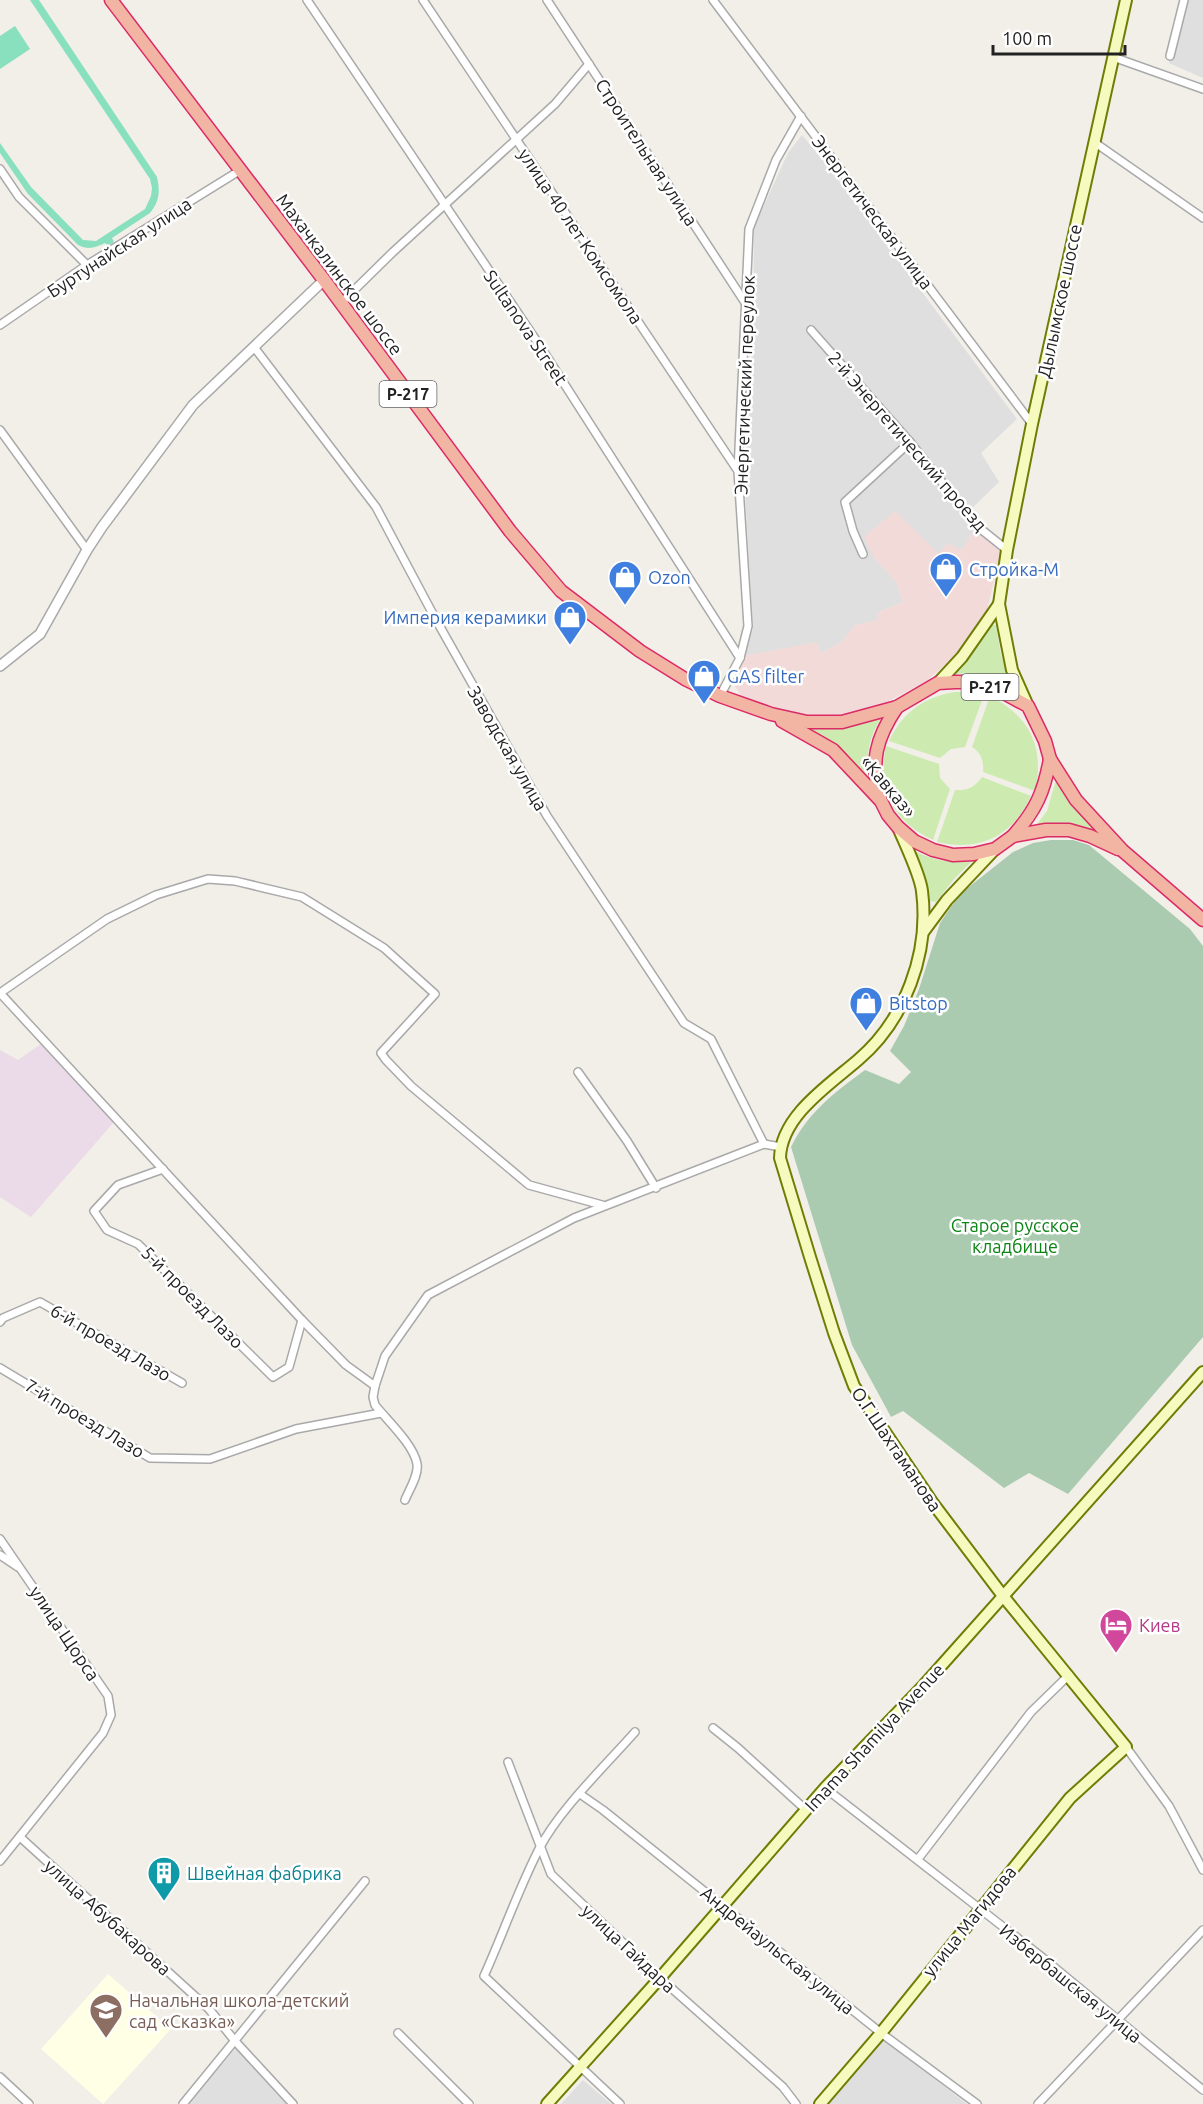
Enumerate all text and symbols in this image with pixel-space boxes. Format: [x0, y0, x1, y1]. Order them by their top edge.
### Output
scale bar [993, 18, 1125, 56]
text: 100 m [1002, 28, 1052, 48]
street label: Строительная улица [592, 75, 702, 229]
street label: Энергетическая улица [809, 131, 937, 293]
street label: улица 40 лет Комсомола [515, 145, 647, 327]
street label: Махачкалинское шоссе [273, 189, 407, 359]
street label: Буртунайская улица [43, 193, 195, 301]
street label: Дылымское шоссе [1033, 222, 1085, 380]
street label: Sultanova Street [480, 266, 572, 388]
street label: Энергетический переулок [730, 275, 758, 495]
street label: 2-й Энергетический проезд [825, 347, 992, 535]
road number: Р-217 [380, 381, 436, 407]
shop icon: Стройка-М [928, 551, 964, 598]
shop icon: Ozon [607, 559, 643, 606]
place label: Стройка-М [969, 559, 1059, 579]
place label: Ozon [648, 567, 691, 587]
shop icon: Империя керамики [552, 599, 588, 646]
place label: Империя керамики [383, 607, 547, 627]
shop icon: GAS filter [686, 658, 722, 705]
place label: GAS filter [727, 666, 804, 686]
road number: Р-217 [962, 674, 1018, 700]
street label: Заводская улица [464, 682, 552, 814]
street label: «Кавказ» [858, 751, 920, 821]
shop icon: Bitstop [848, 985, 884, 1032]
place label: Bitstop [889, 993, 948, 1013]
park label: Старое русское кладбище [951, 1215, 1079, 1256]
street label: 5-й проезд Лазо [138, 1242, 248, 1352]
street label: 6-й проезд Лазо [47, 1299, 175, 1385]
street label: 7-й проезд Лазо [22, 1374, 148, 1462]
street label: О.Г.Шахтаманова [848, 1383, 946, 1515]
street label: улица Щорса [26, 1582, 104, 1684]
hotel icon: Киев [1098, 1607, 1134, 1654]
place label: Киев [1139, 1615, 1181, 1635]
street label: Imama Shamilya Avenue [800, 1659, 948, 1815]
street label: улица Абубакарова [41, 1855, 175, 1979]
building icon: Швейная фабрика [146, 1855, 182, 1902]
street label: улица Магидова [918, 1862, 1020, 1980]
place label: Швейная фабрика [187, 1863, 342, 1883]
street label: Андрейаульская улица [697, 1882, 859, 2018]
street label: улица Гайдара [578, 1900, 680, 1996]
street label: Избербашская улица [996, 1920, 1146, 2046]
place label: Начальная школа-детский сад «Сказка» [129, 1990, 349, 2031]
school or university icon: Начальная школа-детский сад «Сказка» [88, 1992, 124, 2039]

